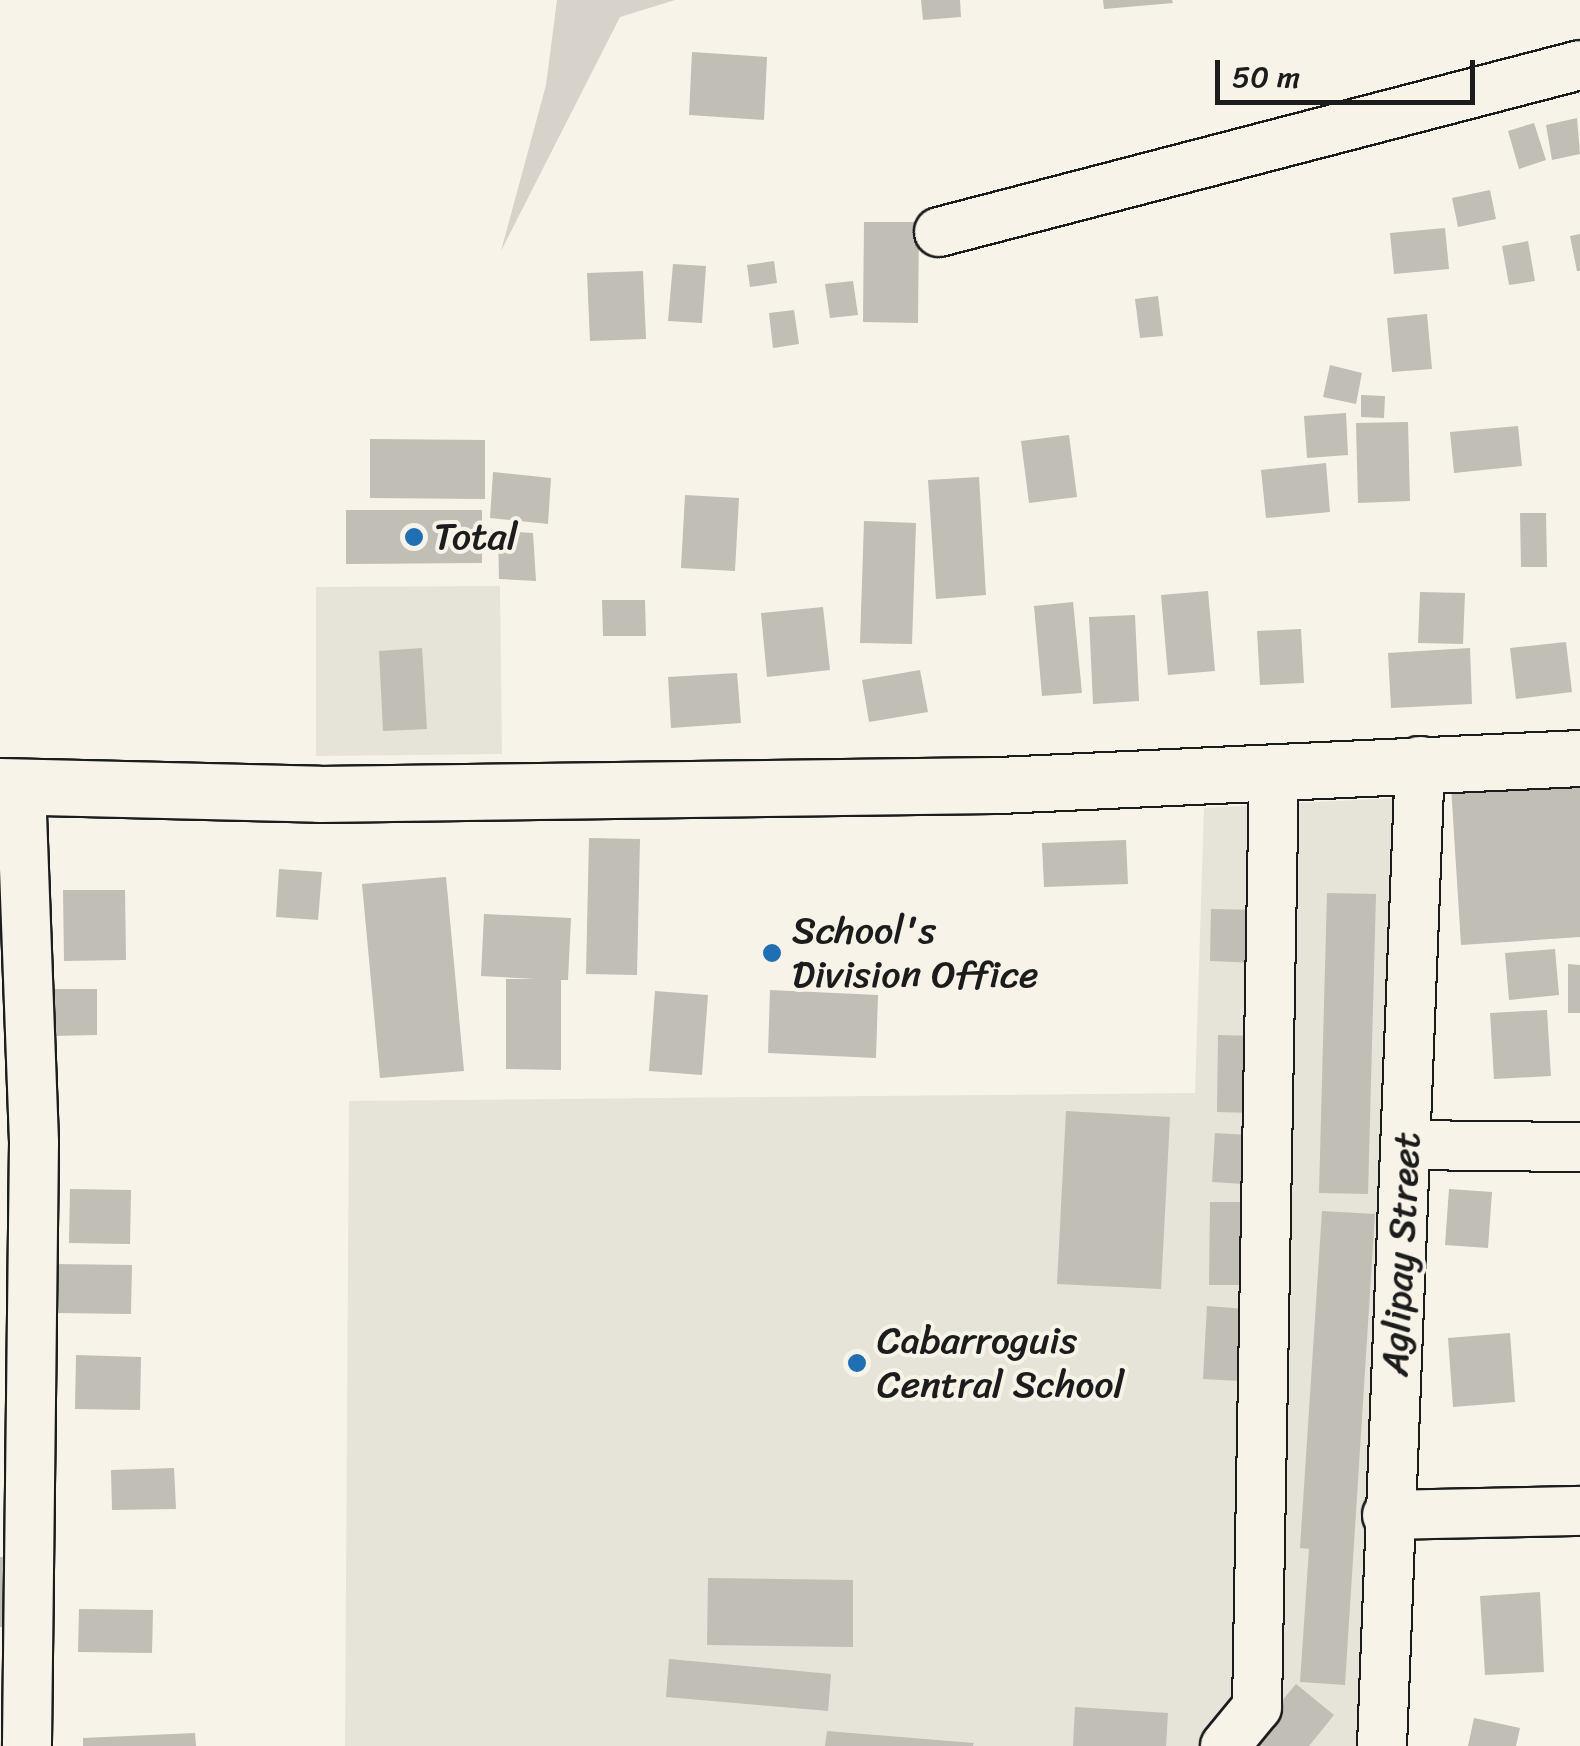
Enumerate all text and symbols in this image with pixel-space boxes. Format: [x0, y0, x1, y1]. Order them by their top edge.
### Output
scale bar [1220, 40, 1480, 102]
text: 50 m [1232, 50, 1300, 104]
place label: Total [434, 514, 518, 560]
marker: Total [403, 526, 425, 548]
place label: School's Division Office [792, 908, 1038, 998]
marker: School's Division Office [761, 942, 783, 964]
street label: Aglipay Street [1372, 1131, 1430, 1377]
place label: Cabarroguis Central School [877, 1318, 1125, 1408]
marker: Cabarroguis Central School [846, 1352, 868, 1374]

